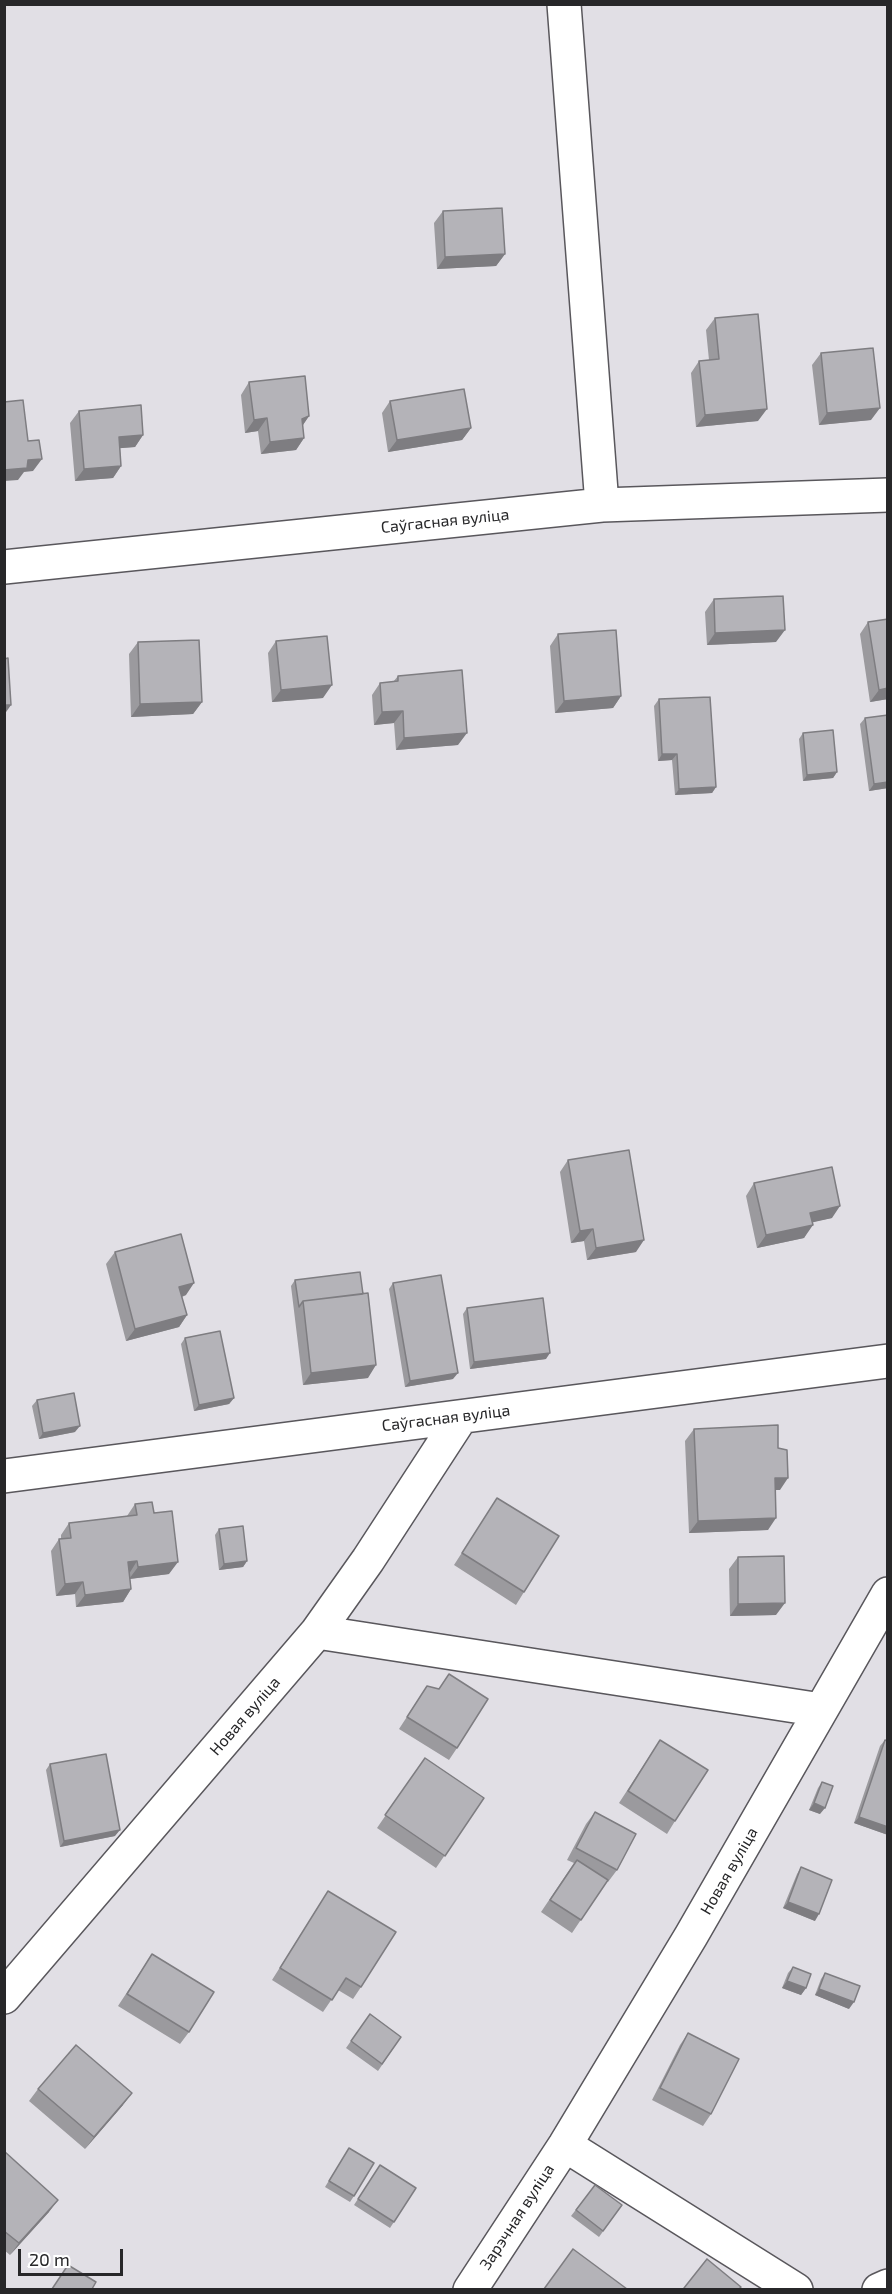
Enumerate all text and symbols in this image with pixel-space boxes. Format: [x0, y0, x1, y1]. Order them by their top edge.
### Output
street label: Саўгасная вуліца [380, 505, 510, 537]
street label: Саўгасная вуліца [381, 1401, 511, 1435]
street label: Новая вуліца [206, 1673, 284, 1759]
street label: Новая вуліца [696, 1824, 762, 1918]
street label: Зарэчная вуліца [476, 2161, 558, 2273]
scale bar [21, 2237, 126, 2275]
text: 20 m [29, 2248, 70, 2270]

